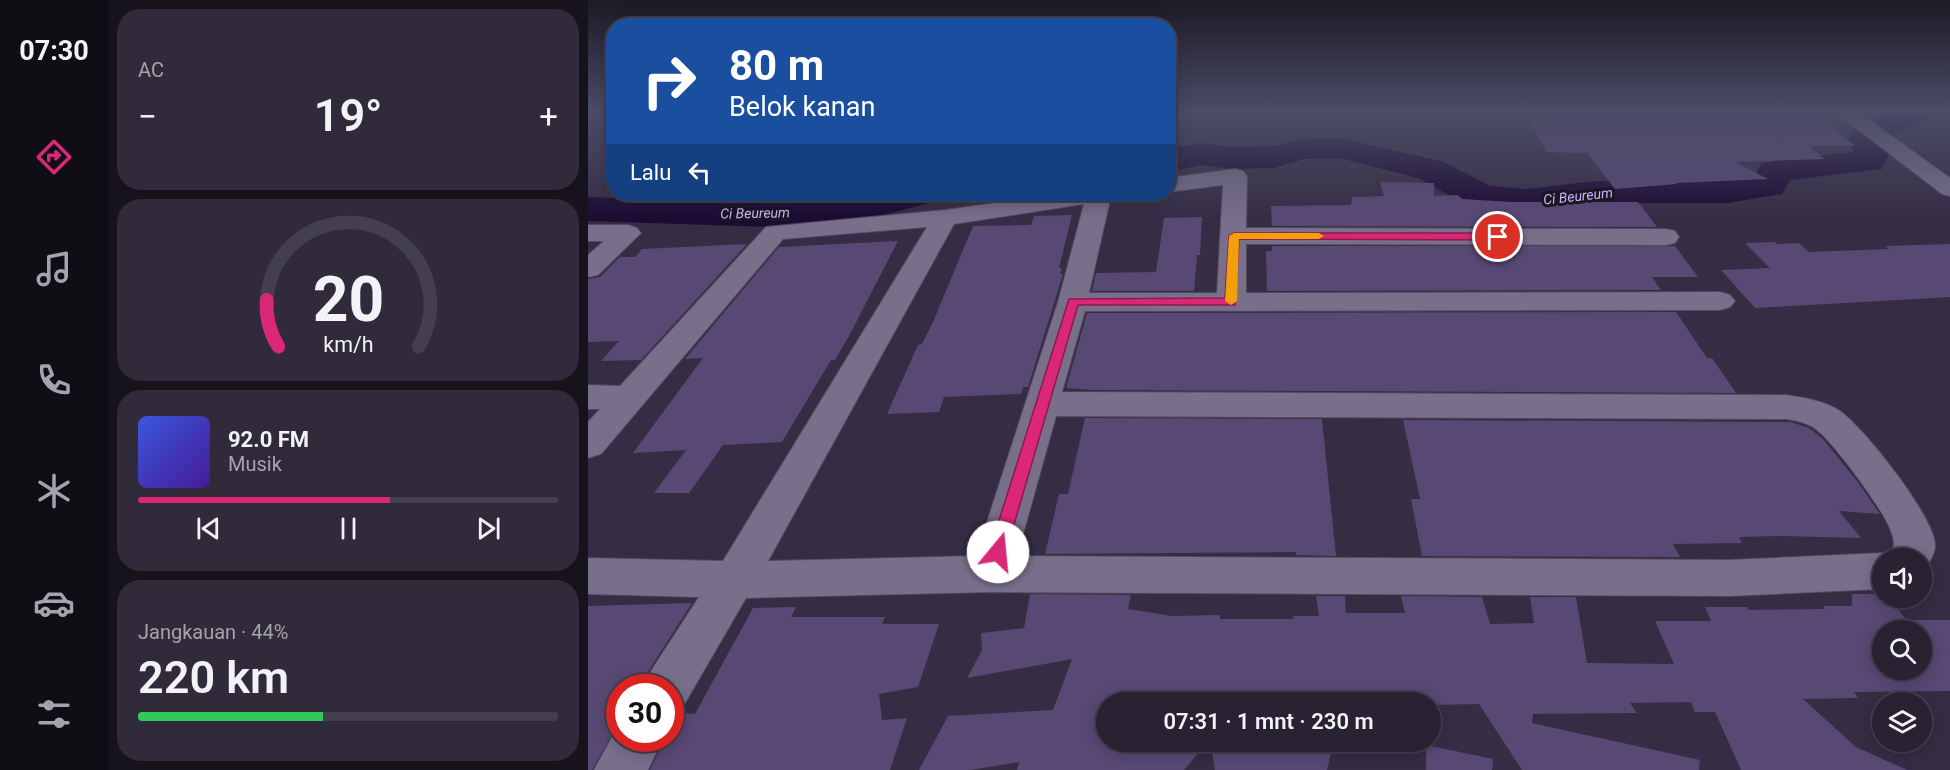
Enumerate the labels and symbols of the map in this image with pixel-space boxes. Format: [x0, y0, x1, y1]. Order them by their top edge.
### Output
water label: Ci Beureum [1542, 184, 1614, 208]
water label: Ci Beureum [720, 204, 790, 222]
pin [1472, 211, 1523, 262]
position arrow [966, 520, 1030, 584]
speed limit sign: 30 [606, 674, 684, 752]

